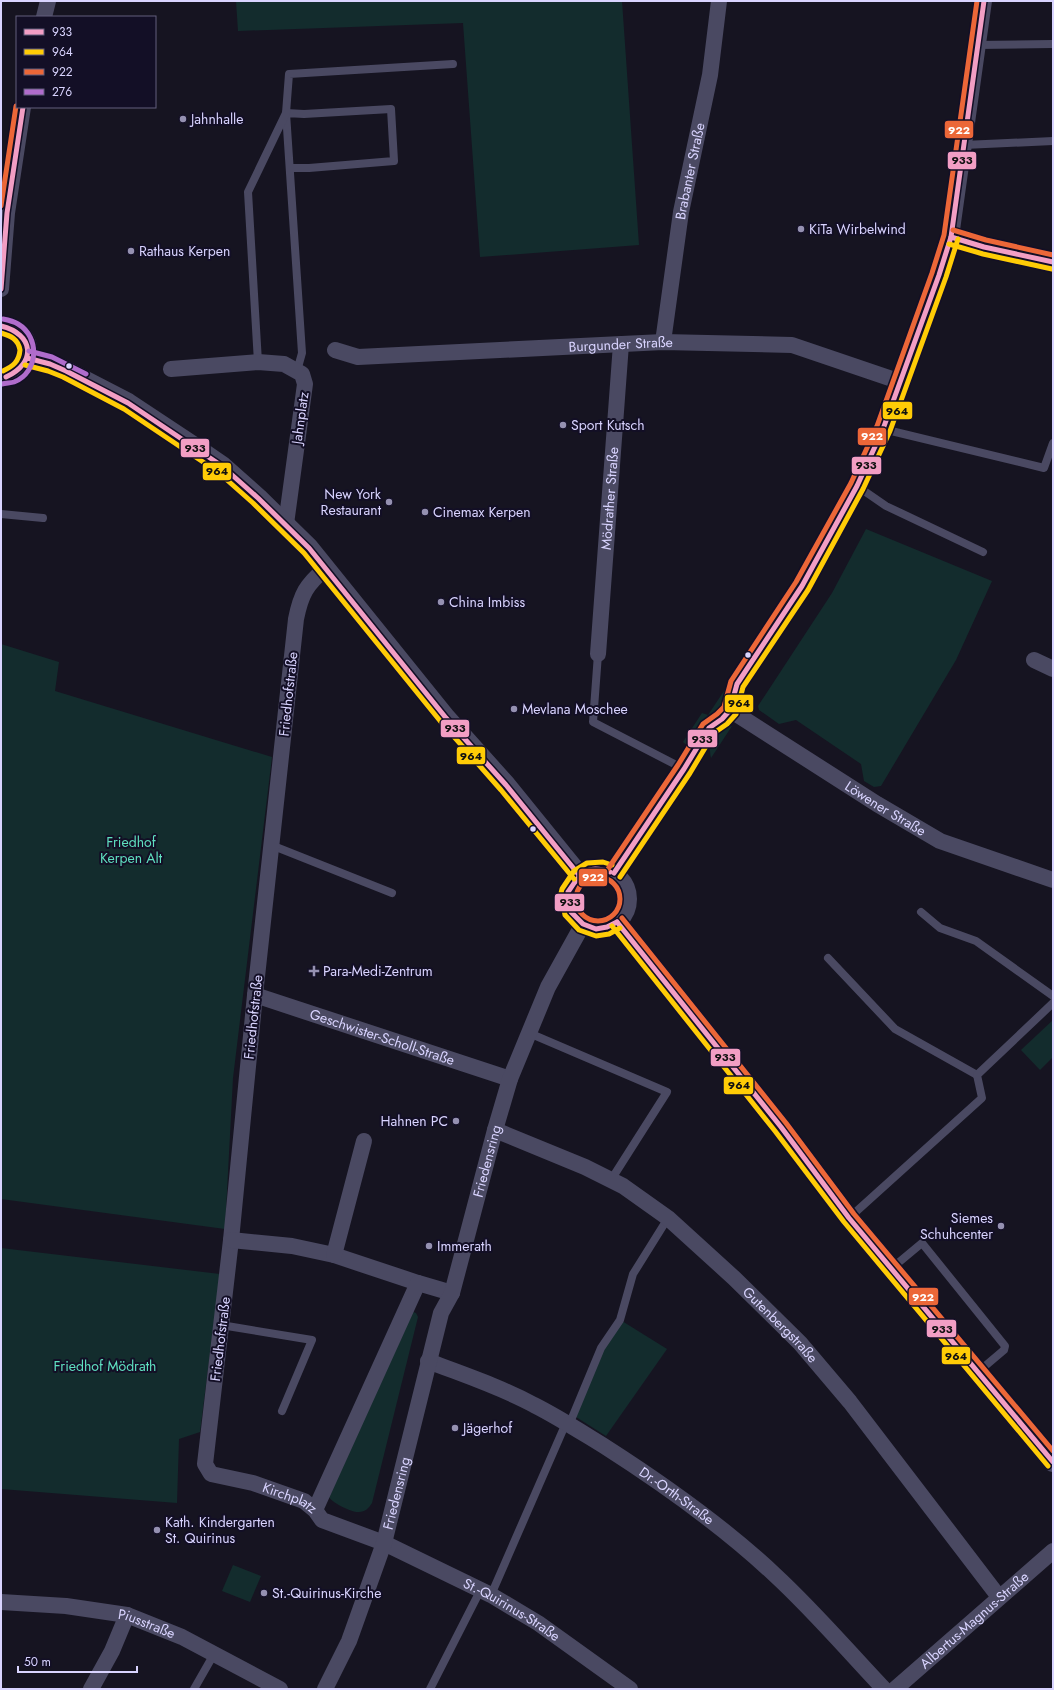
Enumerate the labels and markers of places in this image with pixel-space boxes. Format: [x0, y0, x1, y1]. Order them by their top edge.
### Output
place label: Jahnhalle [189, 109, 244, 129]
marker: Jahnhalle [178, 114, 188, 124]
place label: KiTa Wirbelwind [809, 219, 906, 239]
marker: KiTa Wirbelwind [796, 224, 806, 234]
place label: Rathaus Kerpen [139, 241, 230, 261]
marker: Rathaus Kerpen [126, 246, 136, 256]
unlabelled marker [64, 361, 74, 371]
place label: Sport Kutsch [571, 415, 645, 435]
marker: Sport Kutsch [558, 420, 568, 430]
place label: New York Restaurant [321, 484, 382, 520]
marker: New York Restaurant [384, 497, 394, 507]
place label: Cinemax Kerpen [433, 502, 531, 522]
marker: Cinemax Kerpen [420, 507, 430, 517]
place label: China Imbiss [449, 592, 525, 612]
marker: China Imbiss [436, 597, 446, 607]
unlabelled marker [743, 650, 753, 660]
place label: Mevlana Moschee [522, 699, 628, 719]
marker: Mevlana Moschee [509, 704, 519, 714]
unlabelled marker [528, 824, 538, 834]
place label: Para-Medi-Zentrum [323, 961, 433, 981]
marker: Para-Medi-Zentrum [308, 965, 320, 977]
place label: Hahnen PC [381, 1111, 448, 1131]
marker: Hahnen PC [451, 1116, 461, 1126]
place label: Siemes Schuhcenter [920, 1208, 993, 1244]
marker: Siemes Schuhcenter [996, 1221, 1006, 1231]
place label: Immerath [437, 1236, 492, 1256]
marker: Immerath [424, 1241, 434, 1251]
place label: Jägerhof [461, 1418, 513, 1438]
marker: Jägerhof [450, 1423, 460, 1433]
place label: Kath. Kindergarten St. Quirinus [165, 1512, 275, 1548]
marker: Kath. Kindergarten St. Quirinus [152, 1525, 162, 1535]
place label: St.-Quirinus-Kirche [272, 1583, 381, 1603]
marker: St.-Quirinus-Kirche [259, 1588, 269, 1598]

